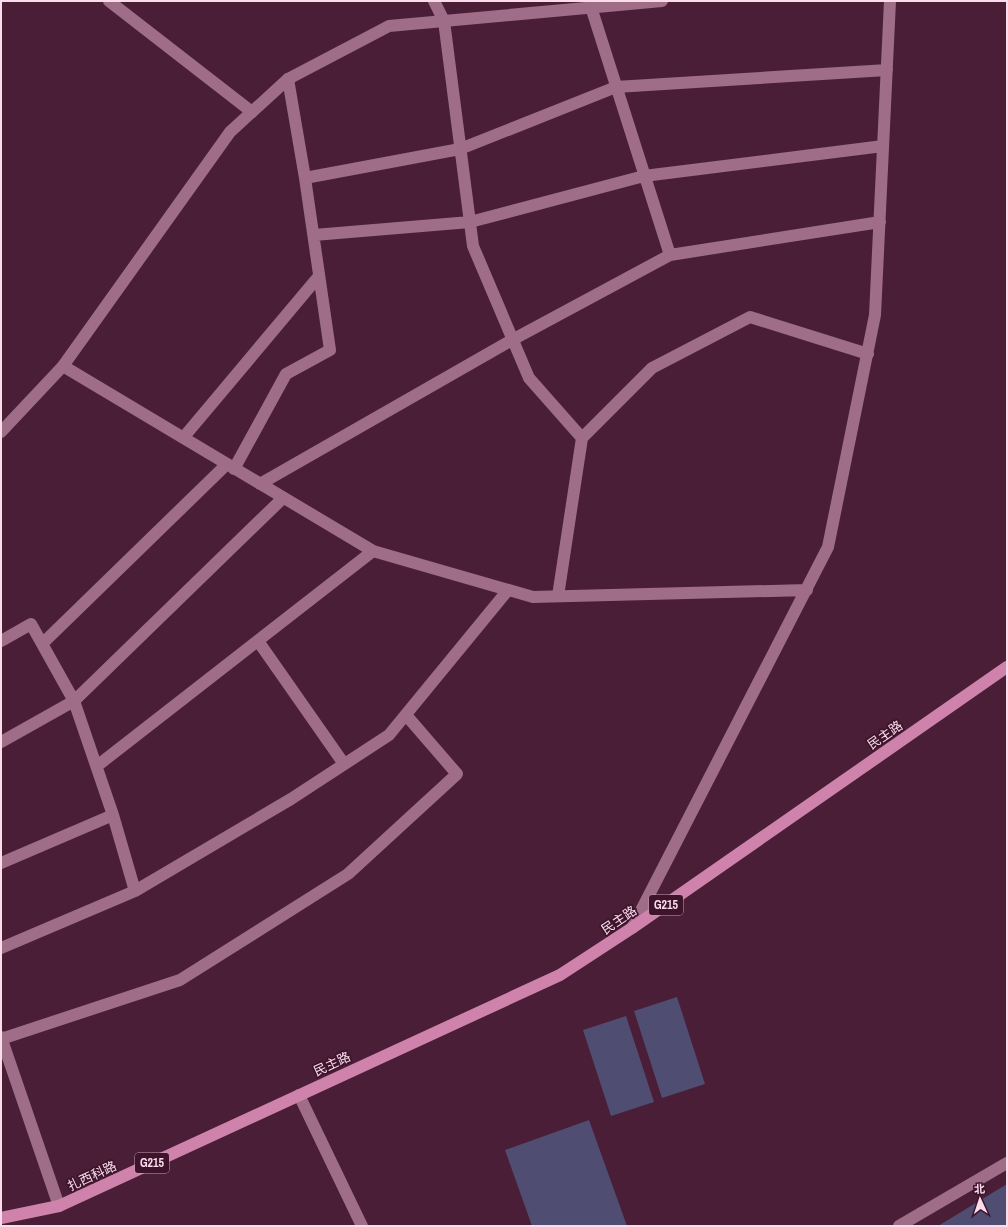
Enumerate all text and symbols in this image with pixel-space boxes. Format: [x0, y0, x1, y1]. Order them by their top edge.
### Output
street label: 民主路 [864, 717, 906, 753]
road number: G215 [649, 895, 683, 915]
street label: 民主路 [598, 902, 640, 938]
street label: 民主路 [311, 1048, 353, 1080]
road number: G215 [135, 1153, 169, 1173]
street label: 扎西科路 [65, 1157, 119, 1195]
north arrow [960, 1179, 1000, 1219]
text: 北 [974, 1182, 985, 1196]

